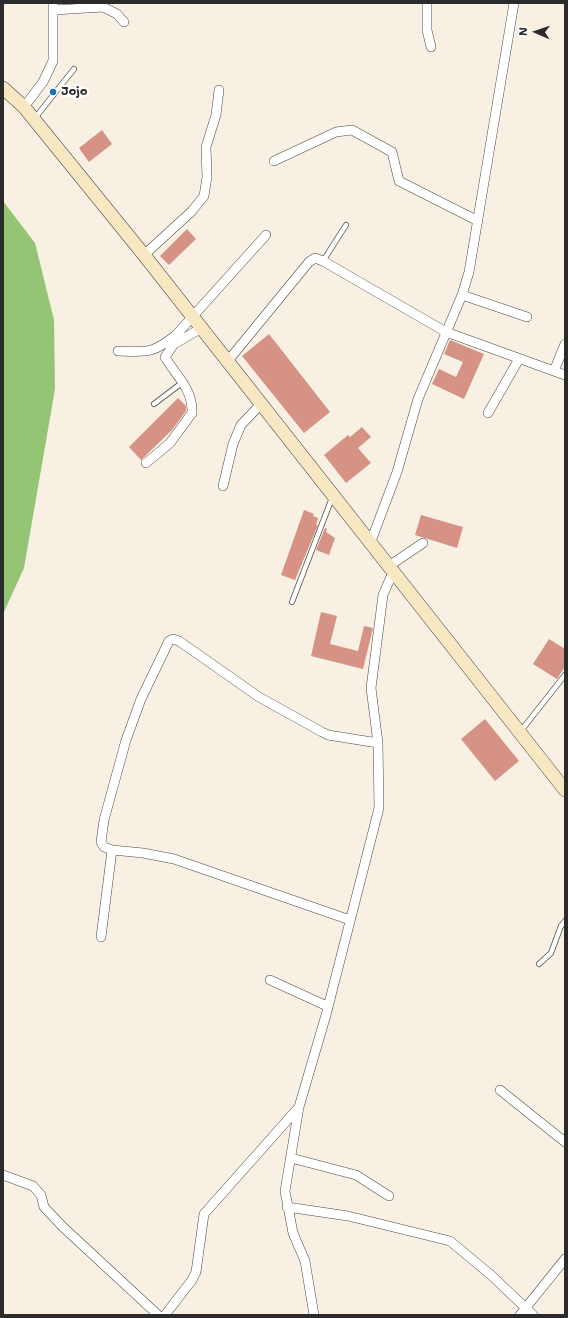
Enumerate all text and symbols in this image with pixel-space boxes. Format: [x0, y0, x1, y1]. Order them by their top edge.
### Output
north arrow [516, 12, 556, 52]
text: N [516, 27, 531, 36]
place label: Jojo [61, 85, 88, 99]
marker: Jojo [48, 87, 58, 97]

